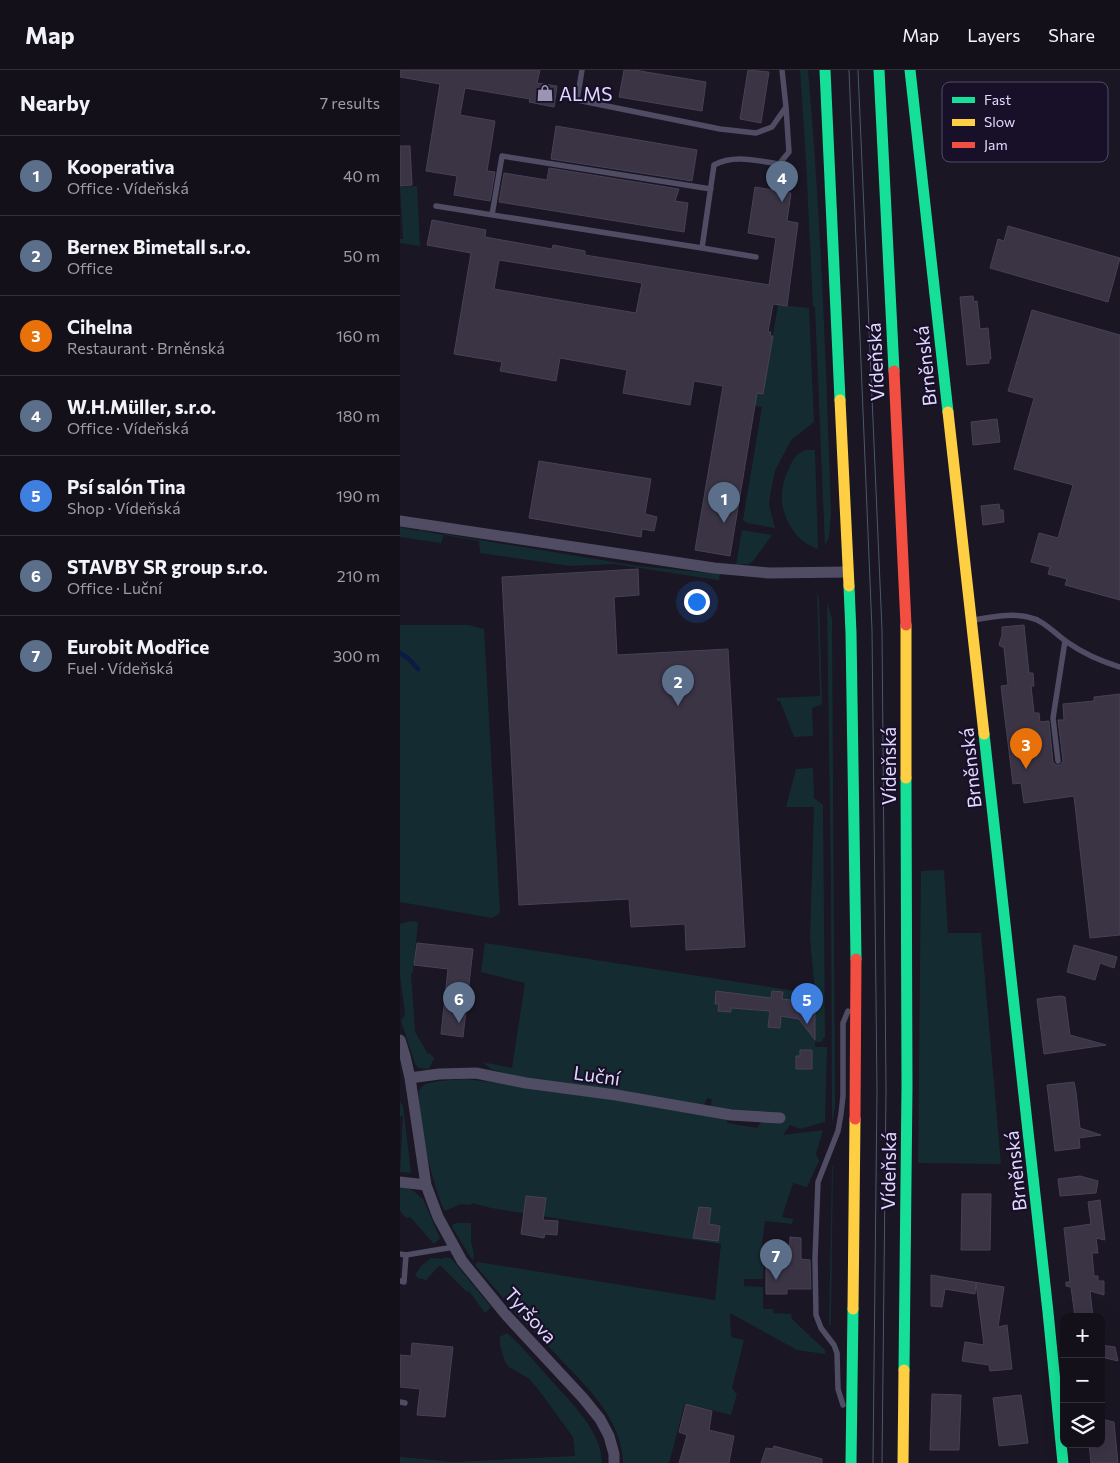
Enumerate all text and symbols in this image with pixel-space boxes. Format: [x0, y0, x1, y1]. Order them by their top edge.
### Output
text: Map [25, 20, 75, 49]
text: Map [902, 24, 939, 46]
text: Layers [967, 24, 1020, 46]
text: Share [1048, 24, 1095, 46]
place label: ALMS [559, 82, 612, 105]
legend [942, 82, 1108, 162]
shop icon: ALMS [535, 83, 555, 103]
text: Nearby [20, 90, 90, 115]
text: Fast [984, 91, 1011, 108]
text: 7 results [320, 93, 380, 112]
text: Slow [984, 113, 1015, 130]
text: Jam [984, 136, 1008, 153]
text: Kooperativa [67, 155, 175, 178]
pin: 4 [766, 161, 798, 202]
text: 1 [32, 166, 40, 185]
text: 40 m [343, 166, 380, 185]
text: Office · Vídeňská [67, 178, 189, 197]
text: Bernex Bimetall s.r.o. [67, 235, 251, 258]
text: 2 [31, 246, 41, 265]
text: 50 m [343, 246, 380, 265]
text: Office [67, 258, 113, 277]
text: Cihelna [67, 315, 132, 338]
street label: Vídeňská [861, 322, 889, 402]
street label: Brněnská [909, 325, 941, 407]
text: 3 [31, 326, 41, 345]
text: 160 m [336, 326, 380, 345]
text: Restaurant · Brněnská [67, 338, 225, 357]
text: W.H.Müller, s.r.o. [67, 395, 216, 418]
text: 4 [31, 406, 41, 425]
text: 180 m [336, 406, 380, 425]
text: Office · Vídeňská [67, 418, 189, 437]
text: Psí salón Tina [67, 475, 185, 498]
pin: 1 [708, 482, 740, 523]
text: 5 [31, 486, 41, 505]
text: 190 m [336, 486, 380, 505]
text: Shop · Vídeňská [67, 498, 181, 517]
text: STAVBY SR group s.r.o. [67, 555, 268, 578]
text: 6 [31, 566, 41, 585]
text: 210 m [337, 566, 380, 585]
text: Office · Luční [67, 578, 162, 597]
your location [684, 589, 710, 615]
text: Eurobit Modřice [67, 635, 209, 658]
text: 7 [32, 646, 40, 665]
text: 300 m [333, 646, 380, 665]
text: Fuel · Vídeňská [67, 658, 173, 677]
pin: 2 [662, 665, 694, 706]
street label: Vídeňská [877, 727, 900, 805]
street label: Brněnská [954, 727, 986, 809]
pin: 3 [1010, 728, 1042, 769]
pin: 6 [443, 982, 475, 1023]
pin: 5 [791, 983, 823, 1024]
street label: Luční [572, 1060, 623, 1090]
street label: Brněnská [999, 1130, 1031, 1212]
street label: Vídeňská [876, 1132, 900, 1210]
pin: 7 [760, 1239, 792, 1280]
street label: Tyršova [500, 1282, 562, 1348]
map controls [1060, 1313, 1105, 1448]
button: + [1060, 1313, 1105, 1358]
button: − [1060, 1358, 1105, 1403]
button: layers [1060, 1403, 1105, 1448]

